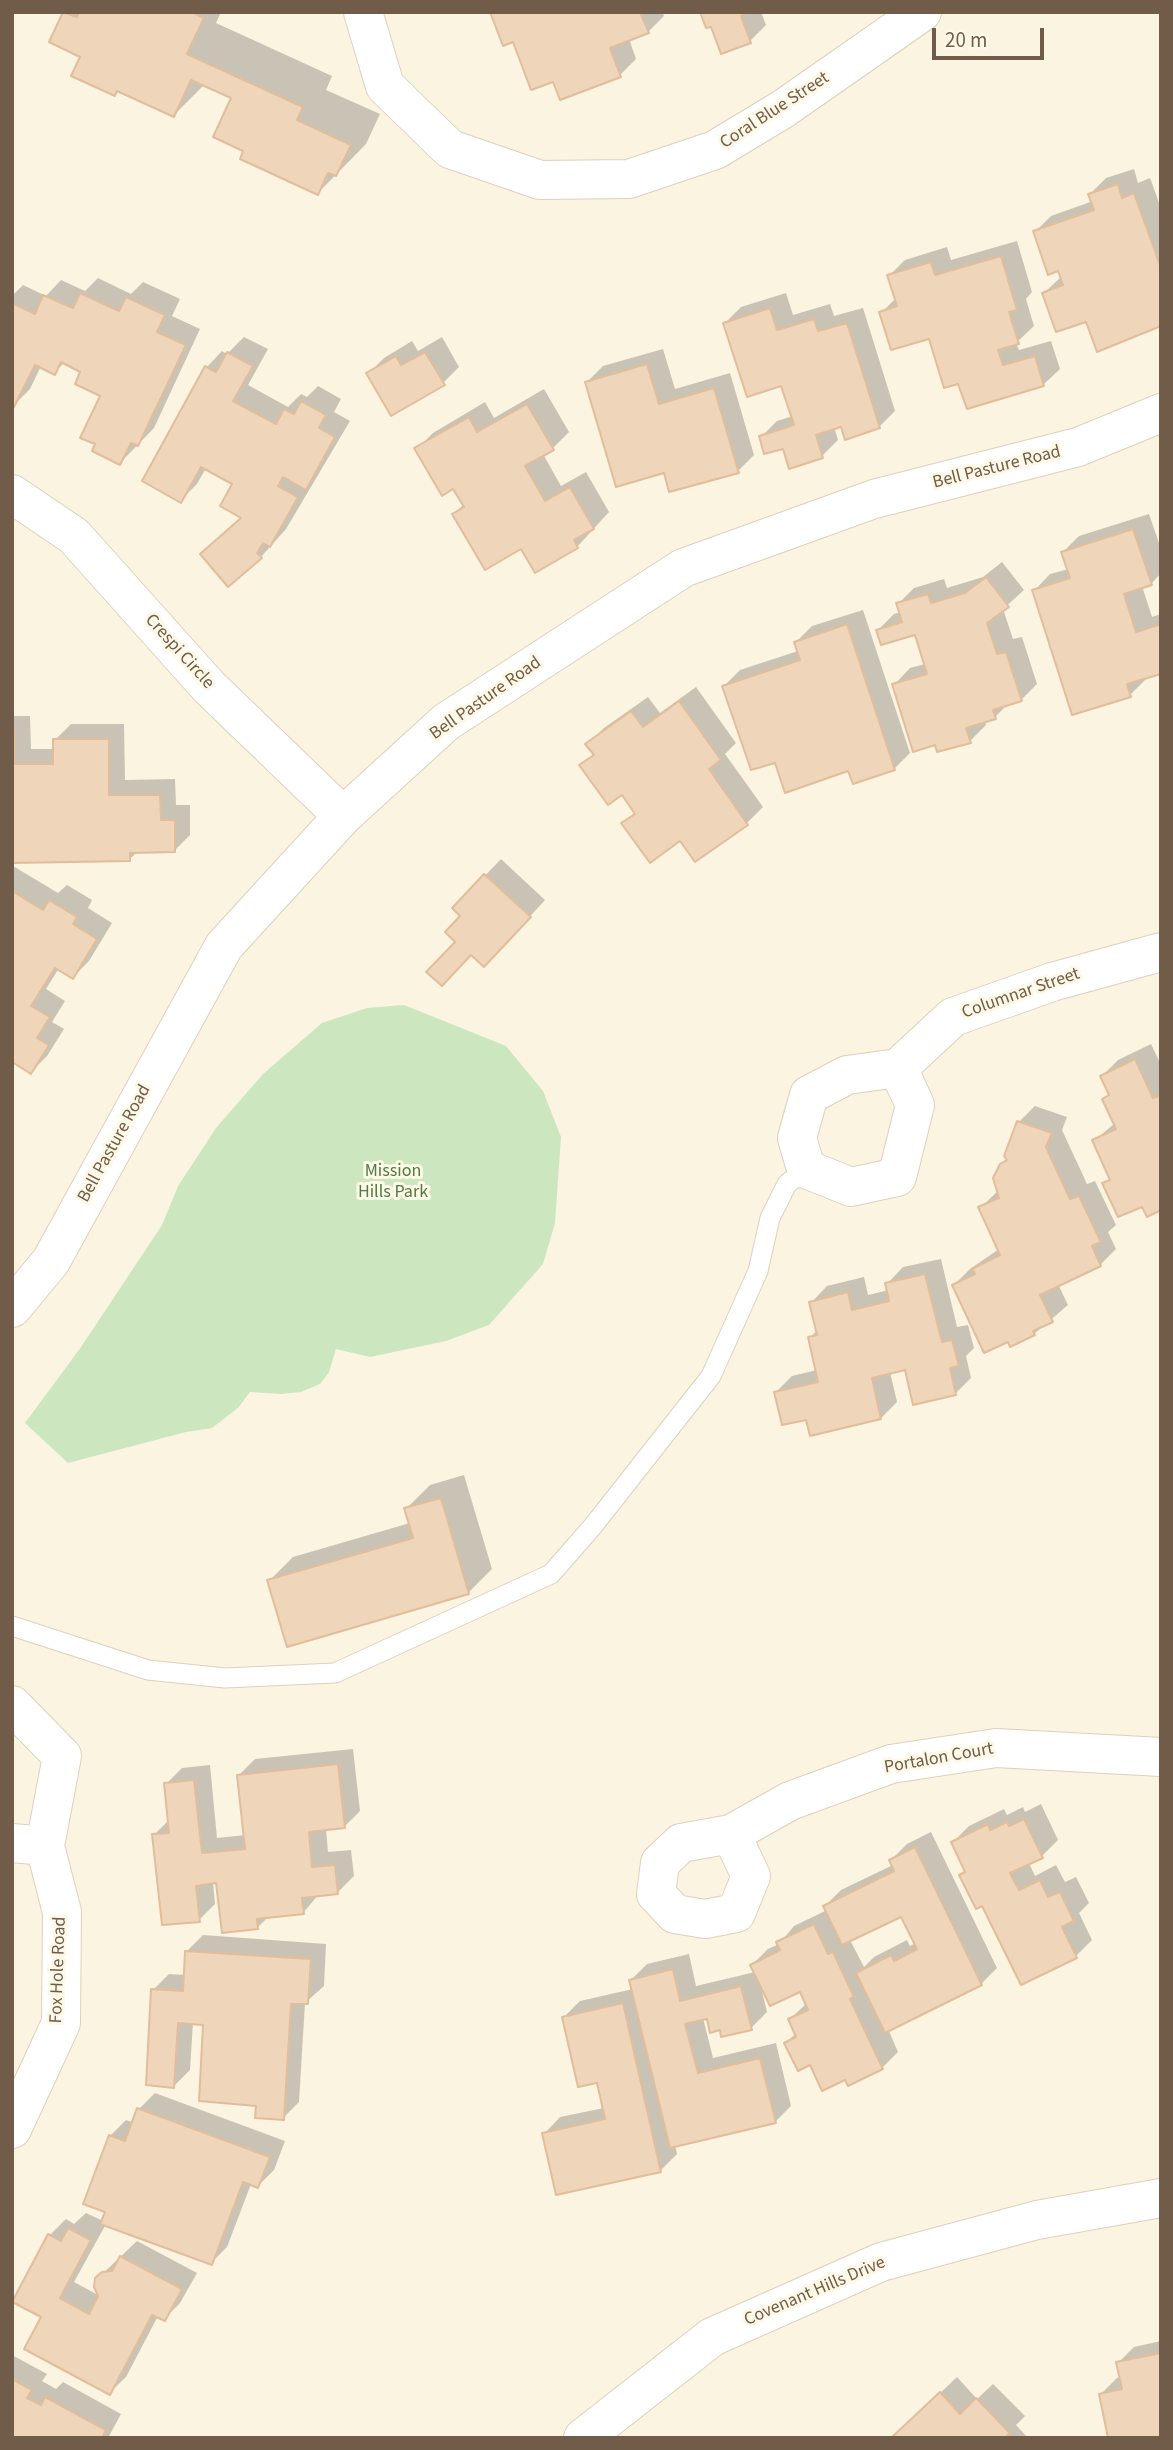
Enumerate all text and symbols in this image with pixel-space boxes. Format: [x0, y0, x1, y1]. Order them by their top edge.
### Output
scale bar [935, 14, 1047, 58]
text: 20 m [945, 25, 987, 55]
street label: Coral Blue Street [716, 68, 834, 154]
street label: Bell Pasture Road [931, 442, 1063, 494]
street label: Crespi Circle [140, 610, 218, 694]
street label: Bell Pasture Road [426, 653, 546, 745]
street label: Columnar Street [959, 964, 1083, 1024]
street label: Bell Pasture Road [74, 1081, 156, 1207]
park label: Mission Hills Park [358, 1161, 428, 1204]
street label: Portalon Court [883, 1739, 995, 1779]
street label: Fox Hole Road [46, 1916, 72, 2024]
street label: Covenant Hills Drive [741, 2253, 889, 2331]

